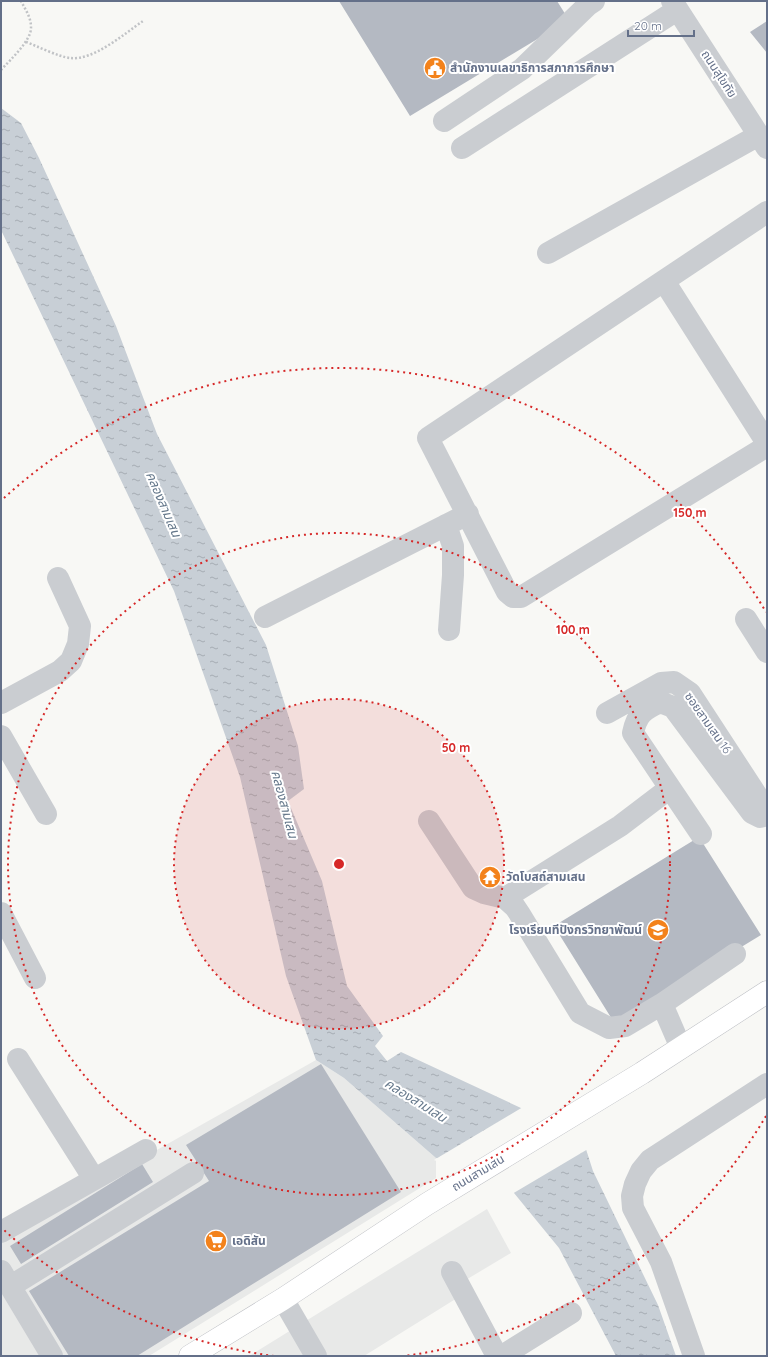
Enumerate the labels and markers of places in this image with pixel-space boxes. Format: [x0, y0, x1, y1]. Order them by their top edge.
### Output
public building icon: สำนักงานเลขาธิการสภาการศึกษา [422, 55, 448, 81]
place label: สำนักงานเลขาธิการสภาการศึกษา [450, 60, 614, 75]
centre of rings [332, 857, 346, 871]
temple icon: วัดโบสถ์สามเสน [477, 864, 503, 890]
place label: วัดโบสถ์สามเสน [506, 869, 585, 884]
school or university icon: โรงเรียนทีปังกรวิทยาพัฒน์ [645, 917, 671, 943]
place label: โรงเรียนทีปังกรวิทยาพัฒน์ [509, 922, 642, 937]
supermarket icon: เอดิสัน [203, 1228, 229, 1254]
place label: เอดิสัน [232, 1233, 266, 1248]

